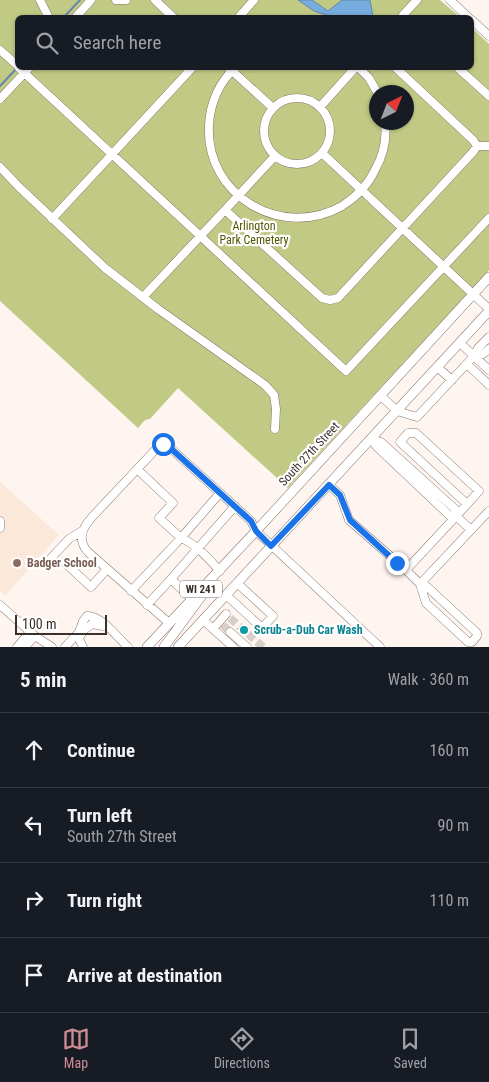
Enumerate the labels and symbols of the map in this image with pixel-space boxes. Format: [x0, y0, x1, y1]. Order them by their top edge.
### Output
north arrow [369, 85, 414, 130]
park label: Arlington Park Cemetery [219, 219, 289, 247]
street label: South 27th Street [276, 419, 342, 489]
route start [152, 433, 175, 456]
route end [386, 552, 409, 575]
place label: Badger School [27, 556, 97, 570]
marker: Badger School [11, 557, 23, 569]
road number: WI 241 [180, 580, 222, 598]
scale bar [15, 612, 108, 635]
place label: Scrub-a-Dub Car Wash [254, 623, 363, 637]
marker: Scrub-a-Dub Car Wash [238, 624, 250, 636]

